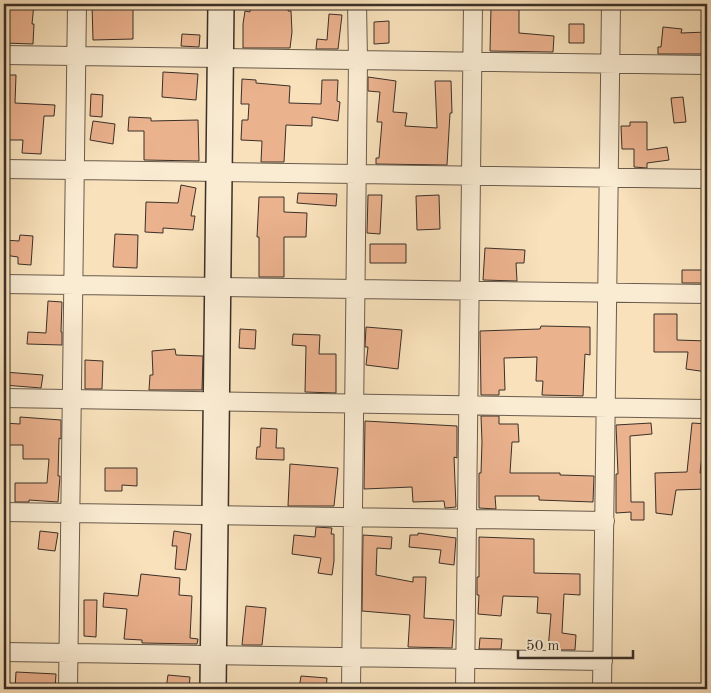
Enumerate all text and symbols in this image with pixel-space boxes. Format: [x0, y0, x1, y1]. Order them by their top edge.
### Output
scale bar [518, 628, 634, 660]
text: 50 m [526, 639, 560, 654]

